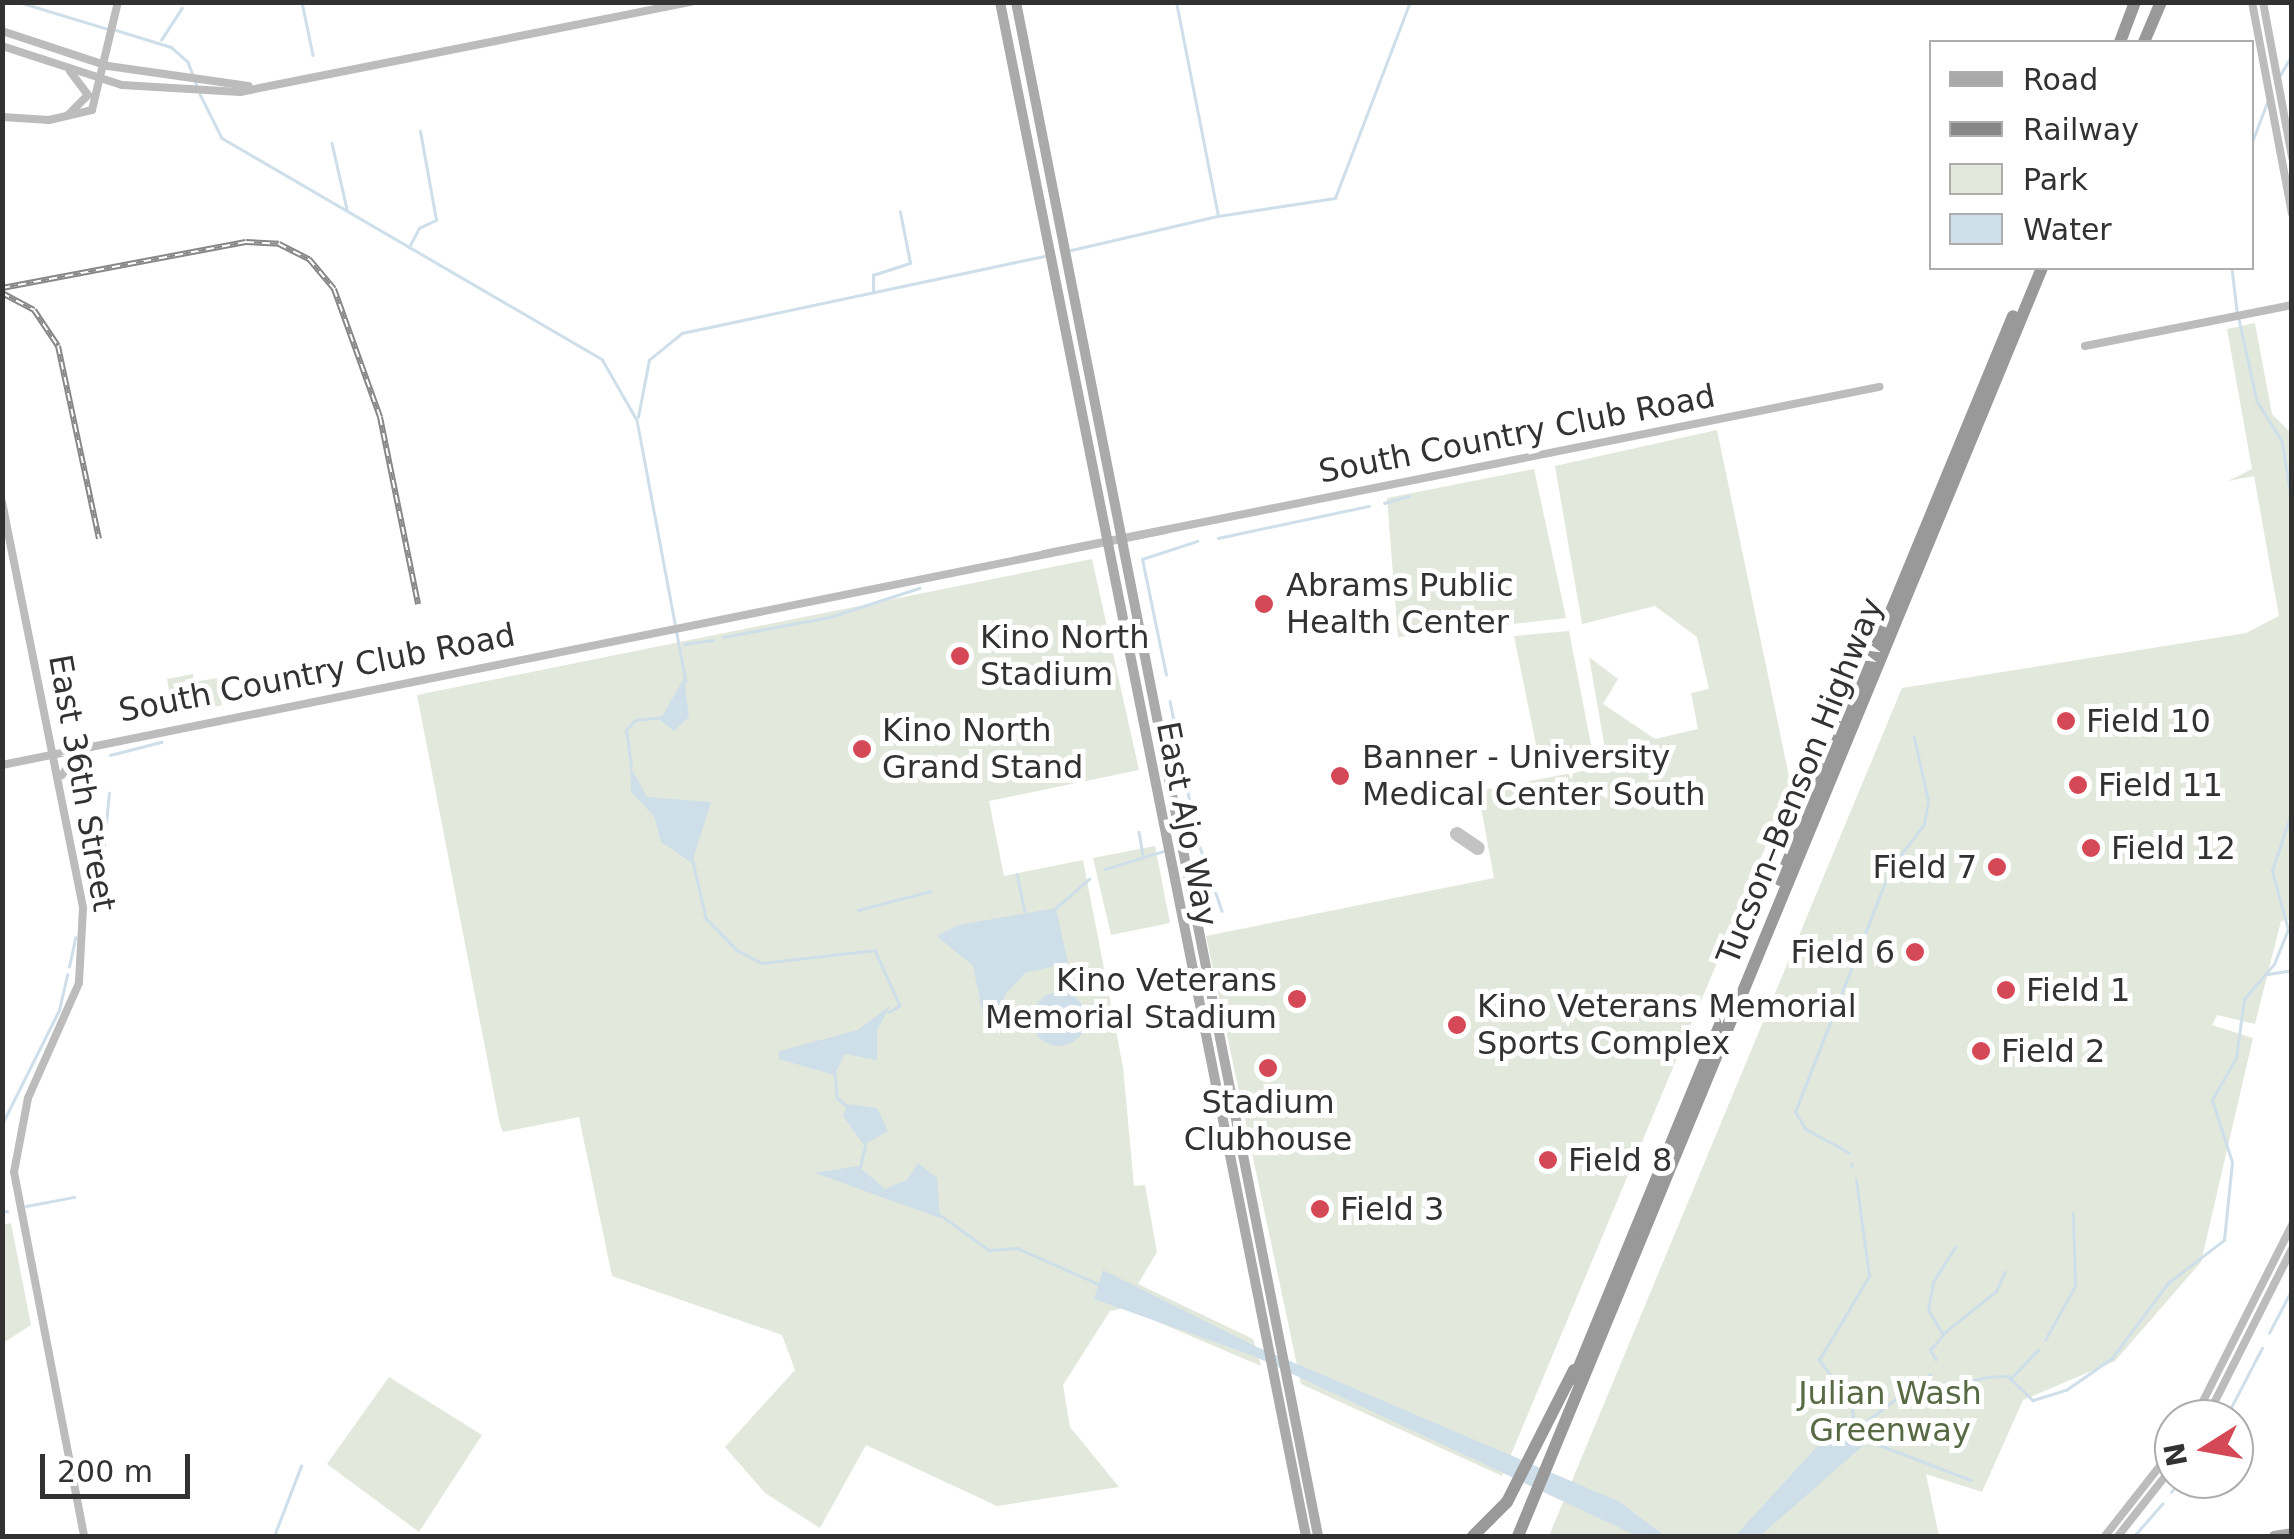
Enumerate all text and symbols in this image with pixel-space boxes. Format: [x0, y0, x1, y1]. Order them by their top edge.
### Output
legend [1929, 40, 2254, 270]
text: Road [2023, 62, 2098, 97]
text: Railway [2023, 112, 2139, 147]
text: Park [2023, 162, 2088, 197]
text: Water [2023, 212, 2112, 247]
street label: South Country Club Road [1316, 377, 1718, 491]
place label: Abrams Public Health Center [1286, 567, 1514, 642]
marker: Abrams Public Health Center [1251, 591, 1277, 617]
street label: Tucson–Benson Highway [1709, 592, 1891, 970]
street label: South Country Club Road [116, 616, 518, 730]
place label: Kino North Stadium [980, 619, 1149, 694]
marker: Kino North Stadium [949, 645, 971, 667]
street label: East 36th Street [41, 652, 123, 914]
place label: Field 10 [2086, 702, 2211, 740]
marker: Field 10 [2055, 710, 2077, 732]
place label: Kino North Grand Stand [882, 712, 1083, 787]
street label: East Ajo Way [1148, 718, 1226, 930]
marker: Kino North Grand Stand [851, 738, 873, 760]
place label: Banner - University Medical Center South [1362, 739, 1706, 814]
marker: Banner - University Medical Center South [1327, 763, 1353, 789]
place label: Field 11 [2098, 766, 2223, 804]
marker: Field 11 [2067, 774, 2089, 796]
place label: Field 12 [2111, 829, 2236, 867]
marker: Field 12 [2080, 837, 2102, 859]
place label: Field 7 [1873, 848, 1977, 886]
marker: Field 7 [1986, 856, 2008, 878]
place label: Field 6 [1791, 933, 1895, 971]
marker: Field 6 [1904, 941, 1926, 963]
place label: Kino Veterans Memorial Stadium [985, 962, 1277, 1037]
place label: Field 1 [2026, 971, 2130, 1009]
marker: Field 1 [1995, 979, 2017, 1001]
marker: Kino Veterans Memorial Stadium [1286, 988, 1308, 1010]
place label: Kino Veterans Memorial Sports Complex [1477, 988, 1857, 1063]
marker: Kino Veterans Memorial Sports Complex [1446, 1014, 1468, 1036]
place label: Field 2 [2001, 1032, 2105, 1070]
marker: Field 2 [1970, 1040, 1992, 1062]
marker: Stadium Clubhouse [1257, 1057, 1279, 1079]
place label: Stadium Clubhouse [1184, 1084, 1352, 1159]
place label: Field 8 [1568, 1141, 1672, 1179]
marker: Field 8 [1537, 1149, 1559, 1171]
place label: Field 3 [1340, 1190, 1444, 1228]
marker: Field 3 [1309, 1198, 1331, 1220]
park label: Julian Wash Greenway [1798, 1375, 1982, 1450]
north arrow [2154, 1399, 2254, 1499]
scale bar [45, 1434, 195, 1496]
text: N [2158, 1440, 2194, 1469]
text: 200 m [57, 1454, 153, 1489]

